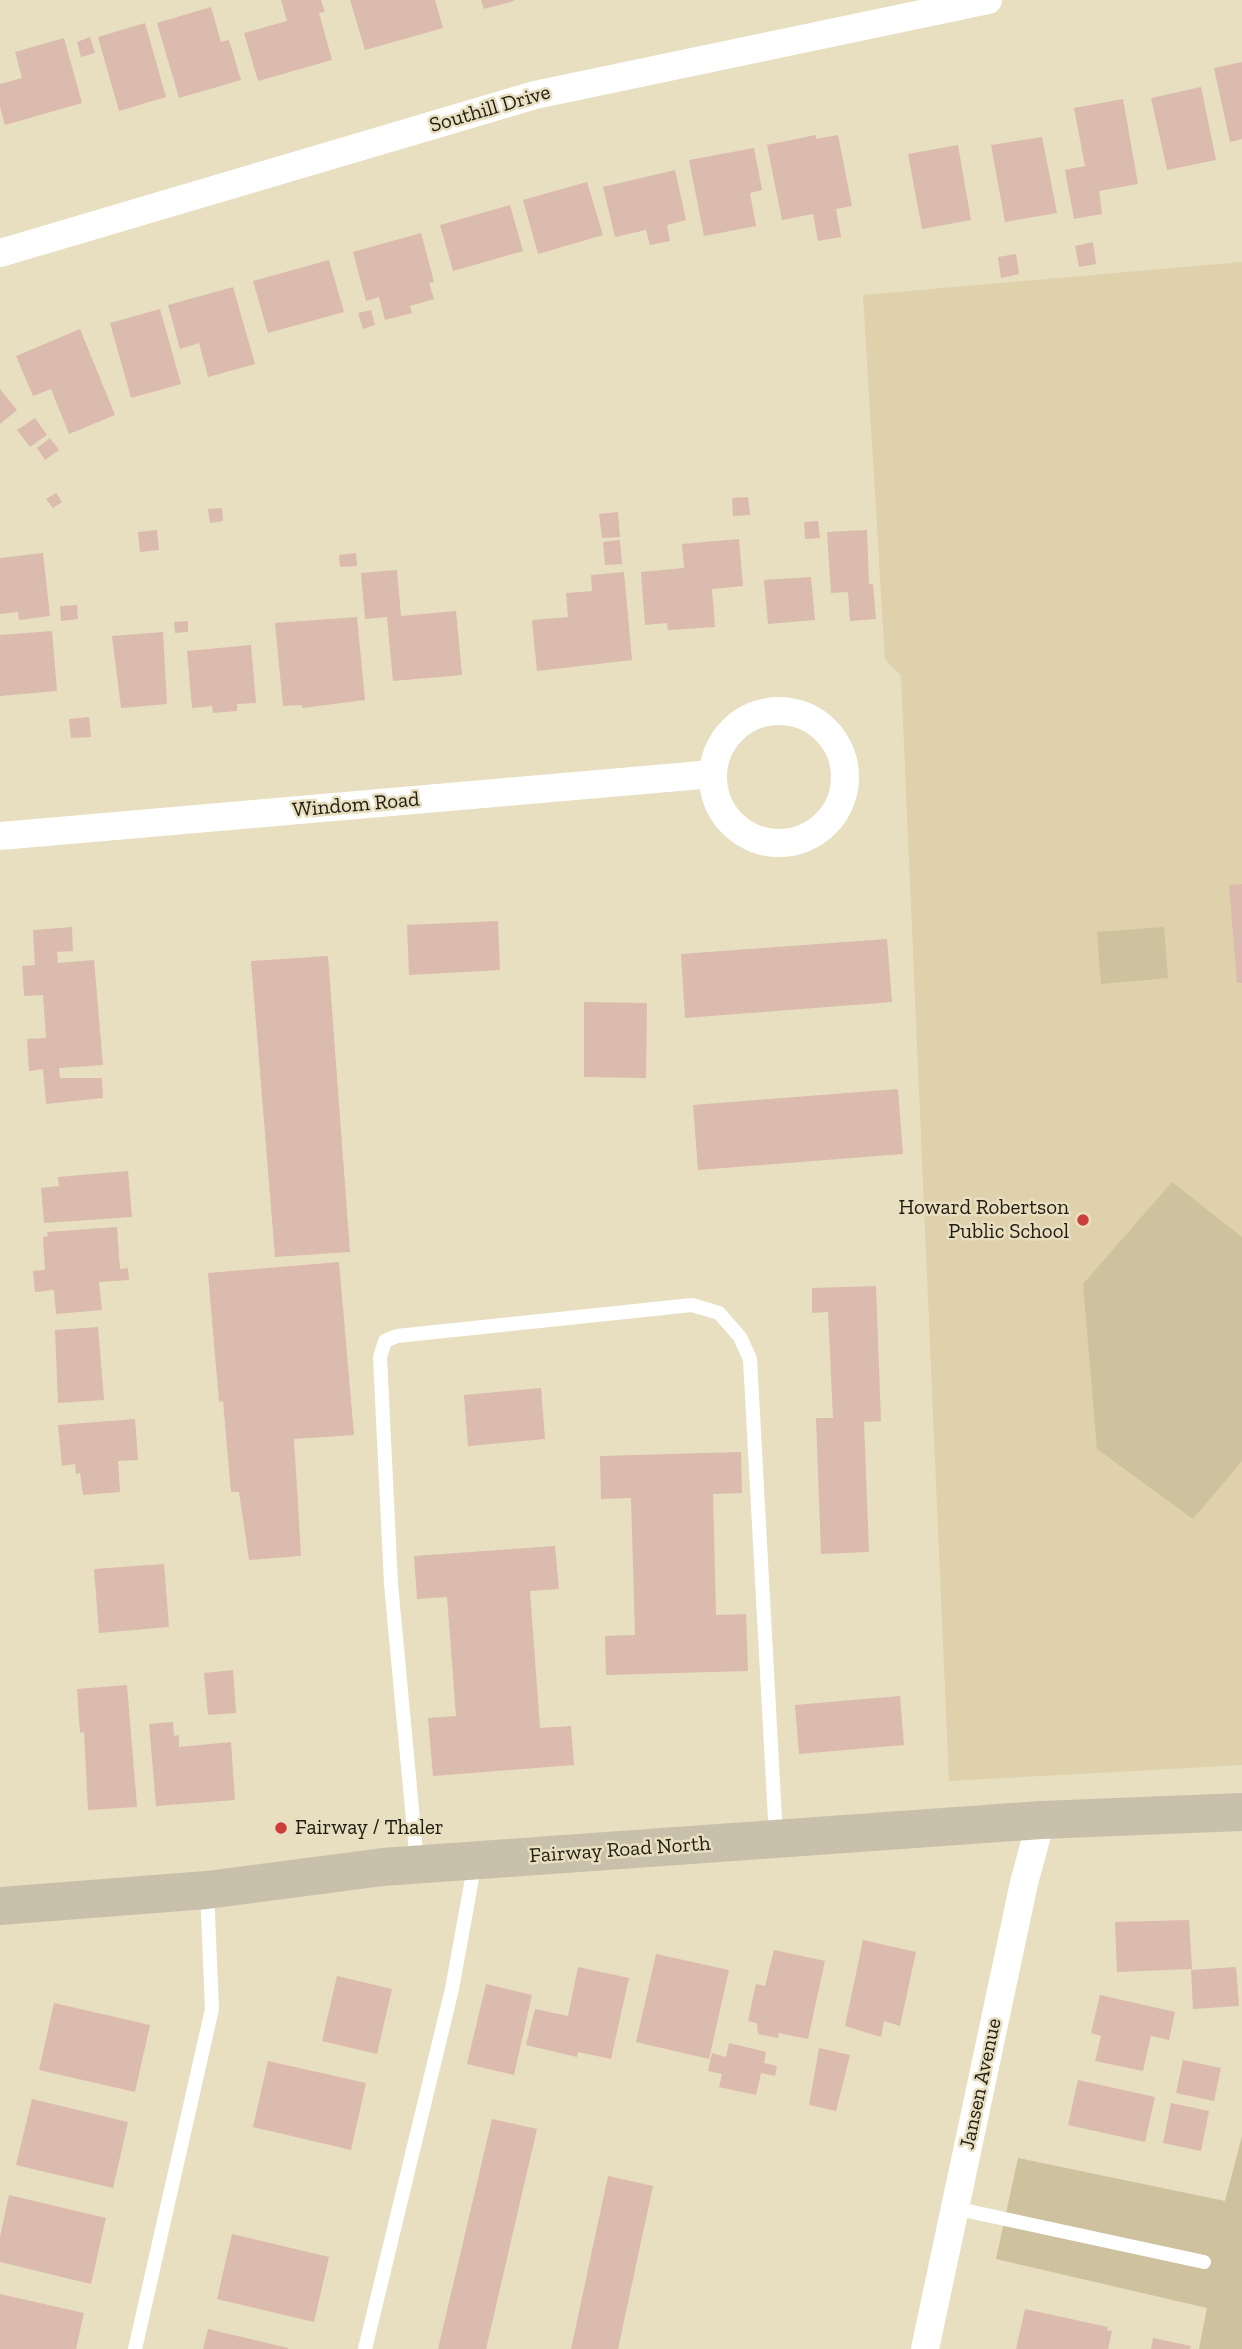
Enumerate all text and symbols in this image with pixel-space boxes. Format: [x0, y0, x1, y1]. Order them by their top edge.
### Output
street label: Southill Drive [427, 80, 553, 138]
street label: Windom Road [291, 787, 421, 823]
place label: Howard Robertson Public School [899, 1195, 1069, 1245]
marker: Howard Robertson Public School [1075, 1212, 1091, 1228]
place label: Fairway / Thaler [295, 1815, 444, 1841]
marker: Fairway / Thaler [273, 1820, 289, 1836]
street label: Fairway Road North [529, 1831, 711, 1869]
street label: Jansen Avenue [955, 2016, 1007, 2152]

